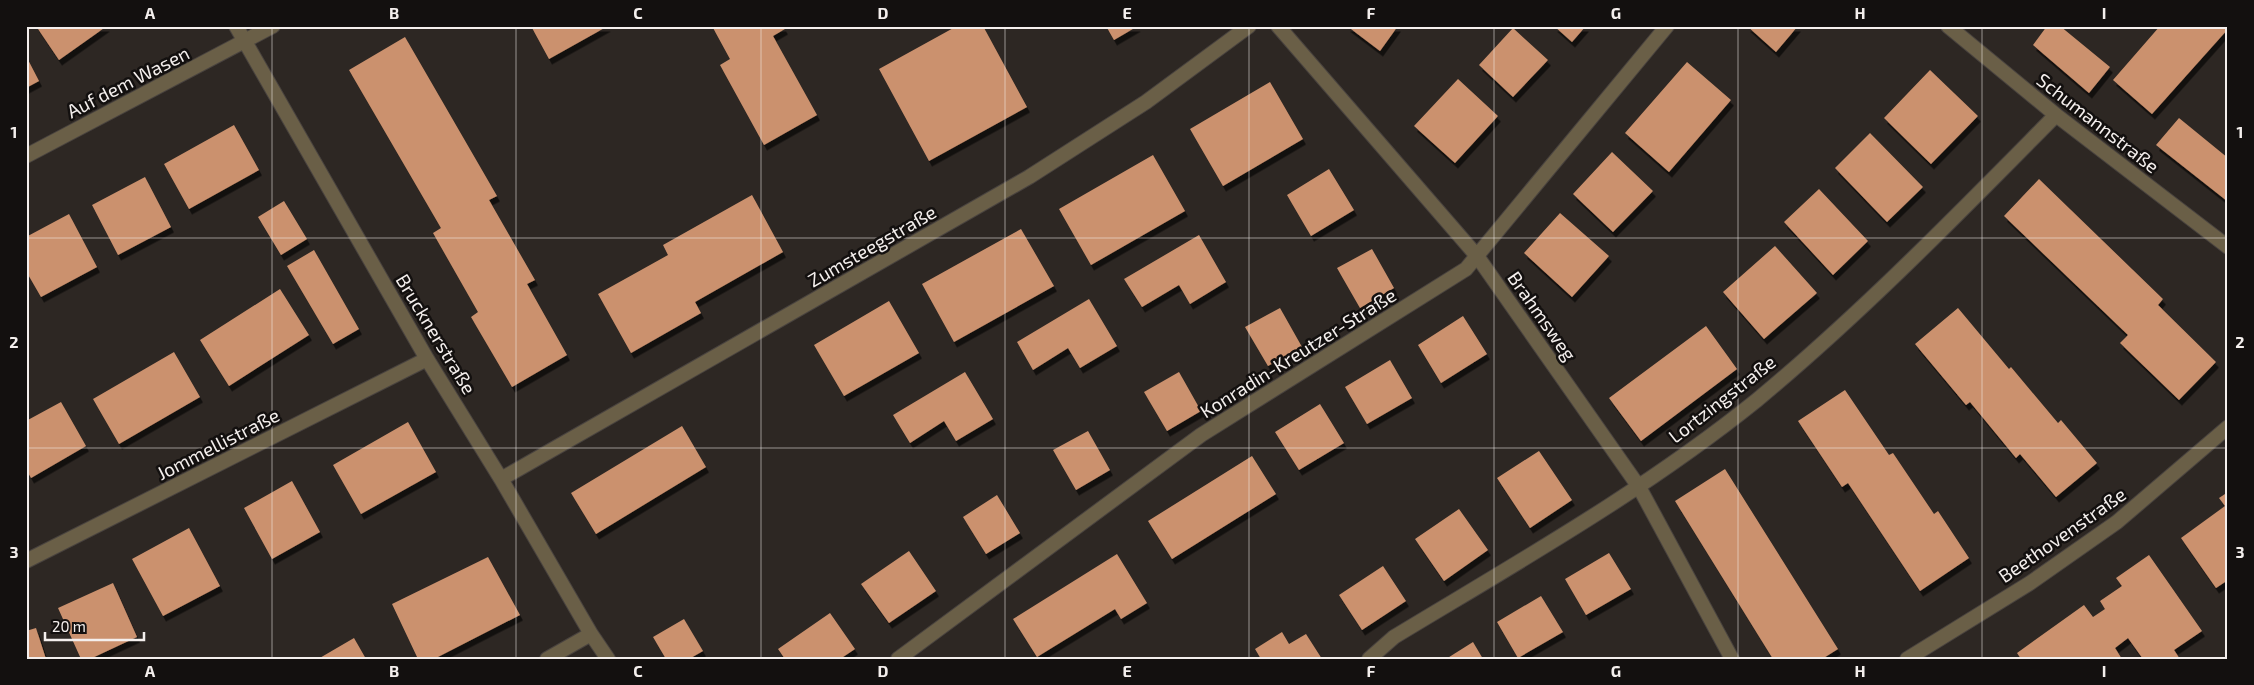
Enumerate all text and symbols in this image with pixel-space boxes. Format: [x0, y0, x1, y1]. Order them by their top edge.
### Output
text: A [145, 3, 156, 22]
text: B [389, 3, 399, 22]
text: C [633, 3, 643, 22]
text: D [878, 3, 889, 22]
text: E [1122, 3, 1132, 22]
text: F [1367, 3, 1376, 22]
text: G [1611, 3, 1621, 22]
text: H [1854, 3, 1866, 22]
text: I [2102, 3, 2106, 22]
street label: Auf dem Wasen [63, 41, 193, 122]
street label: Schumannstraße [2033, 68, 2164, 178]
text: 1 [11, 122, 17, 141]
text: 1 [2237, 122, 2243, 141]
street label: Zumsteegstraße [804, 200, 940, 292]
street label: Brahmsweg [1503, 267, 1582, 365]
street label: Brucknerstraße [392, 270, 481, 398]
street label: Konradin-Kreutzer-Straße [1196, 283, 1400, 422]
text: 2 [9, 332, 19, 351]
text: 2 [2235, 332, 2245, 351]
street label: Lortzingstraße [1664, 350, 1780, 447]
street label: Jommellistraße [153, 403, 283, 484]
street label: Beethovenstraße [1994, 482, 2130, 587]
text: 3 [9, 542, 19, 561]
text: 3 [2235, 542, 2245, 561]
scale bar [45, 610, 144, 642]
text: 20 m [52, 617, 86, 635]
text: A [145, 661, 156, 680]
text: B [389, 661, 399, 680]
text: C [633, 661, 643, 680]
text: D [878, 661, 889, 680]
text: E [1122, 661, 1132, 680]
text: F [1367, 661, 1376, 680]
text: G [1611, 661, 1621, 680]
text: H [1854, 661, 1866, 680]
text: I [2102, 661, 2106, 680]

